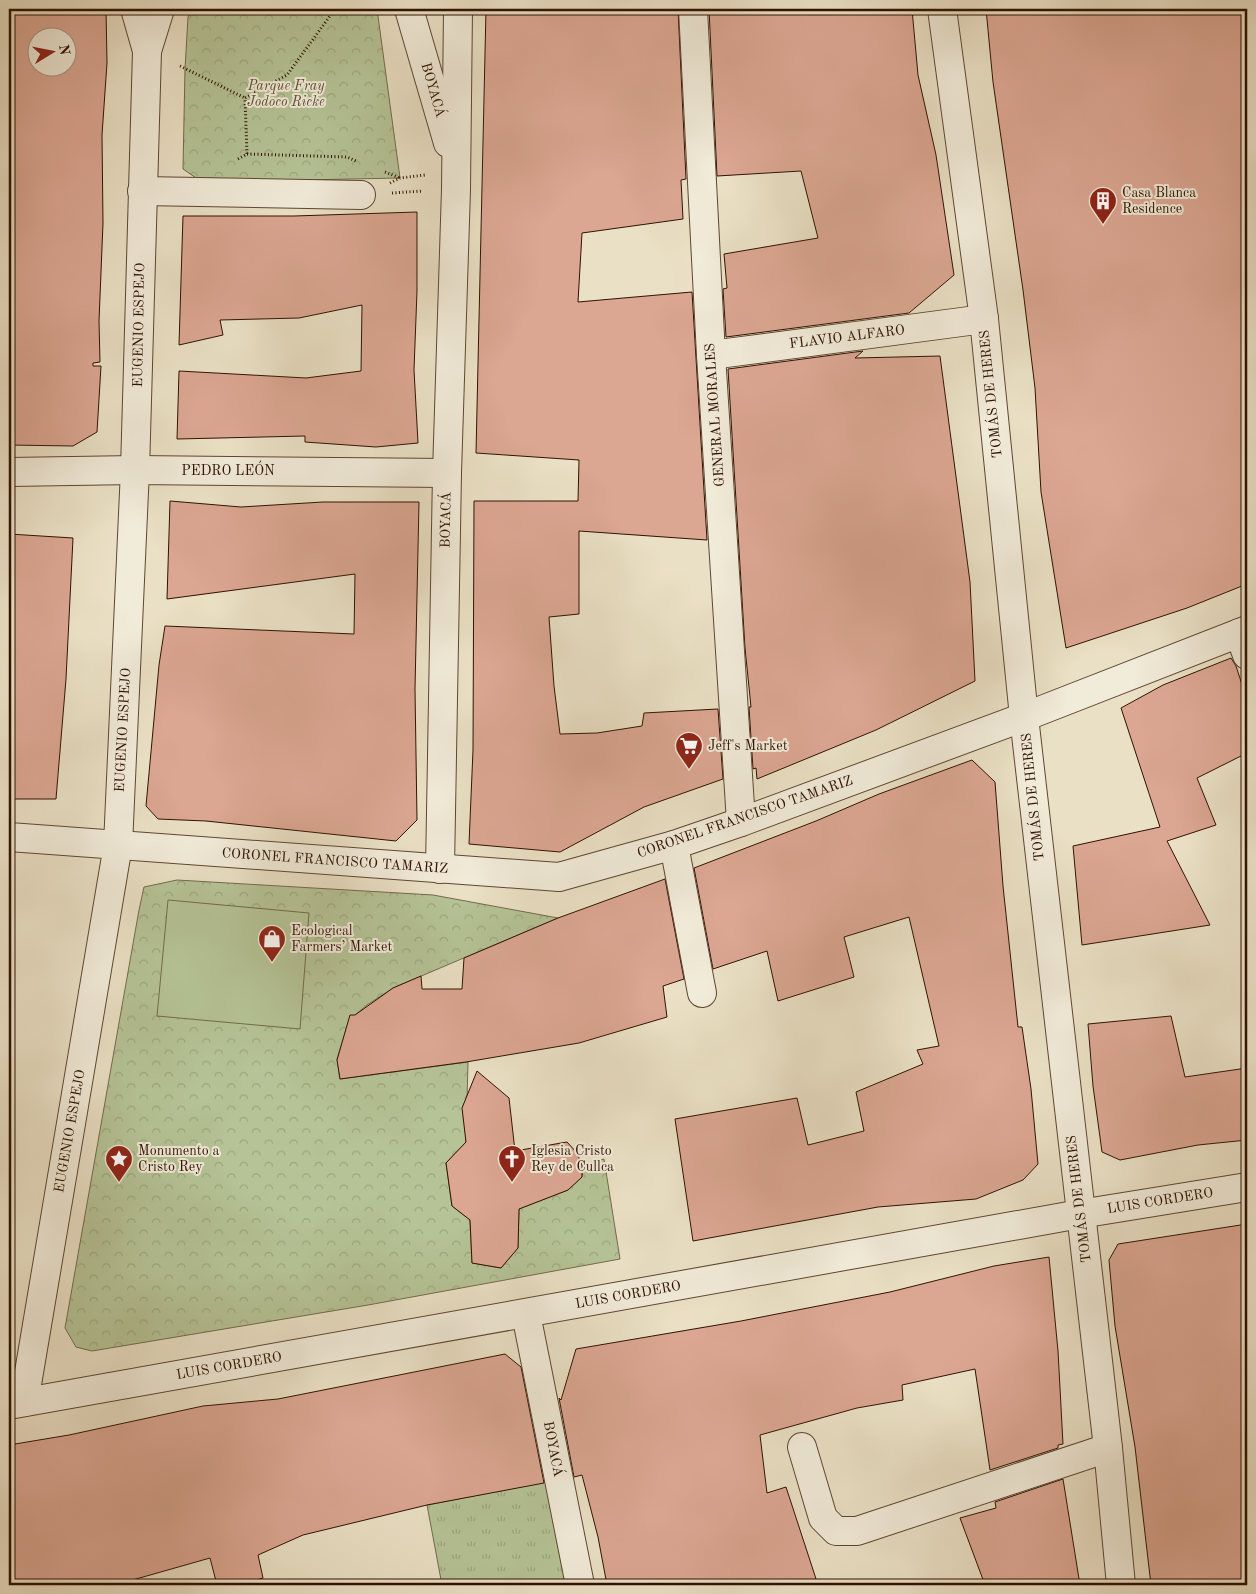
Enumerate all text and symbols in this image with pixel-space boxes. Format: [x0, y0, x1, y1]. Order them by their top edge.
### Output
north arrow [28, 28, 78, 78]
text: N [56, 43, 72, 57]
street label: BOYACÁ [418, 60, 450, 119]
park label: Parque Fray Jodoco Ricke [247, 79, 325, 109]
building icon: Casa Blanca Residence [1088, 186, 1118, 225]
place label: Casa Blanca Residence [1122, 186, 1196, 216]
street label: EUGENIO ESPEJO [131, 262, 147, 388]
street label: FLAVIO ALFARO [789, 323, 906, 351]
street label: TOMÁS DE HERES [974, 329, 1005, 459]
street label: GENERAL MORALES [703, 343, 727, 487]
street label: PEDRO LEÓN [181, 460, 275, 478]
street label: BOYACÁ [436, 491, 453, 548]
street label: EUGENIO ESPEJO [113, 667, 133, 793]
supermarket icon: Jeff's Market [674, 731, 704, 770]
street label: TOMÁS DE HERES [1016, 732, 1047, 862]
place label: Jeff's Market [708, 739, 788, 753]
street label: CORONEL FRANCISCO TAMARIZ [635, 773, 855, 861]
street label: CORONEL FRANCISCO TAMARIZ [221, 846, 449, 876]
shop icon: Ecological Farmers’ Market [257, 924, 287, 963]
place label: Ecological Farmers’ Market [291, 924, 393, 954]
street label: EUGENIO ESPEJO [52, 1068, 88, 1194]
street label: TOMÁS DE HERES [1061, 1134, 1094, 1264]
place icon: Monumento a Cristo Rey [104, 1144, 134, 1183]
place label: Monumento a Cristo Rey [138, 1144, 220, 1174]
church icon: Iglesia Cristo Rey de Cullca [497, 1144, 527, 1183]
place label: Iglesia Cristo Rey de Cullca [531, 1144, 614, 1174]
street label: LUIS CORDERO [1106, 1186, 1214, 1216]
street label: LUIS CORDERO [574, 1279, 682, 1311]
street label: LUIS CORDERO [175, 1350, 283, 1382]
street label: BOYACÁ [541, 1419, 568, 1478]

